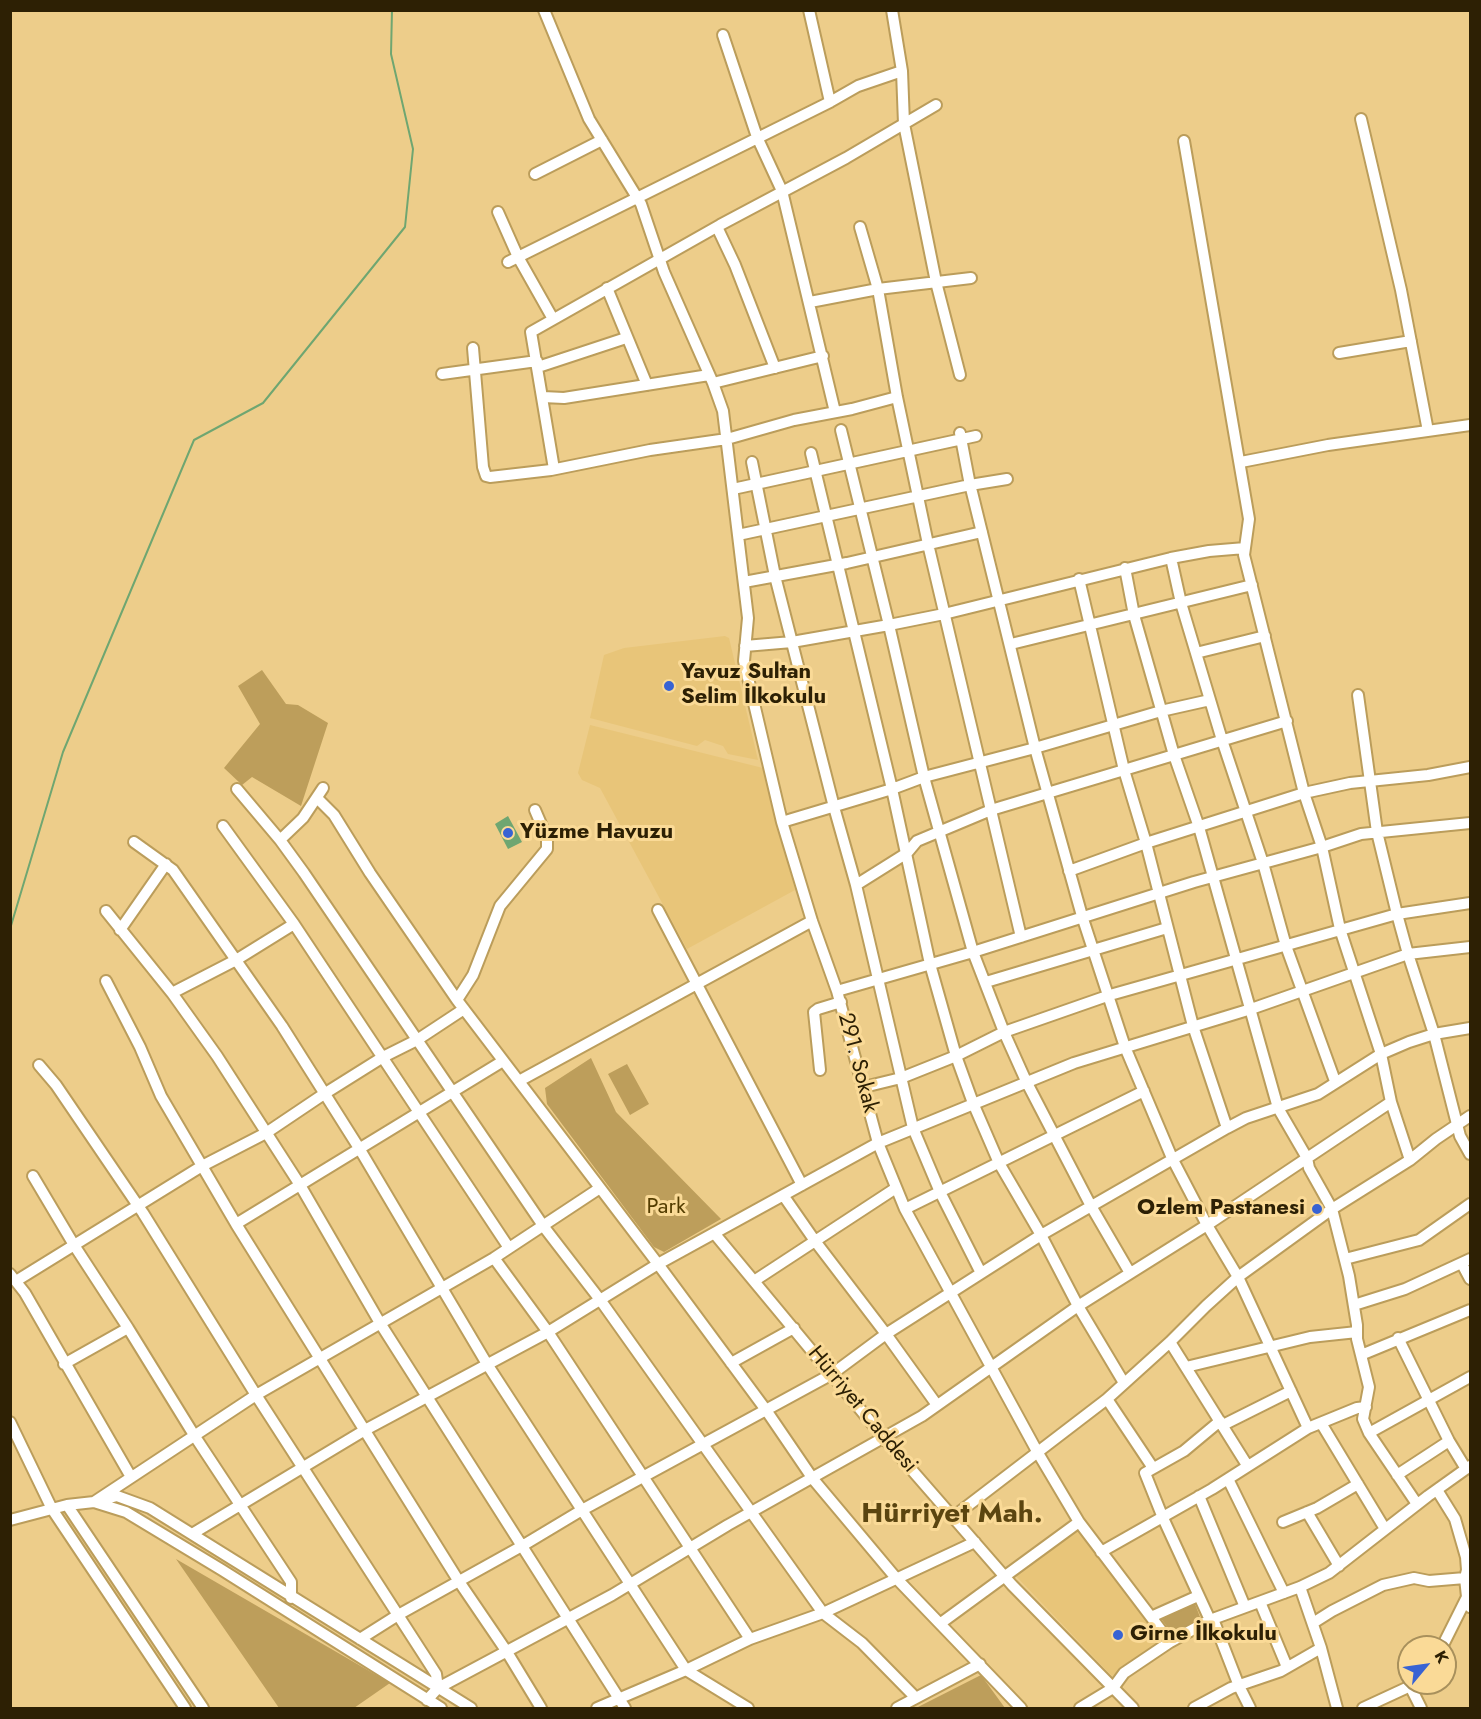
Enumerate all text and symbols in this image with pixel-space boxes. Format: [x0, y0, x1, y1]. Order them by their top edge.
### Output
place label: Yavuz Sultan Selim İlkokulu [681, 660, 826, 712]
marker: Yavuz Sultan Selim İlkokulu [662, 679, 676, 693]
place label: Yüzme Havuzu [520, 820, 673, 846]
marker: Yüzme Havuzu [501, 826, 515, 840]
street label: 291. Sokak [831, 1010, 883, 1116]
park label: Park [646, 1195, 686, 1221]
place label: Ozlem Pastanesi [1137, 1196, 1305, 1222]
marker: Ozlem Pastanesi [1310, 1202, 1324, 1216]
street label: Hürriyet Caddesi [801, 1341, 923, 1479]
district label: Hürriyet Mah. [861, 1498, 1043, 1532]
place label: Girne İlkokulu [1130, 1622, 1277, 1648]
marker: Girne İlkokulu [1111, 1628, 1125, 1642]
north arrow [1397, 1635, 1457, 1695]
text: K [1429, 1647, 1454, 1667]

